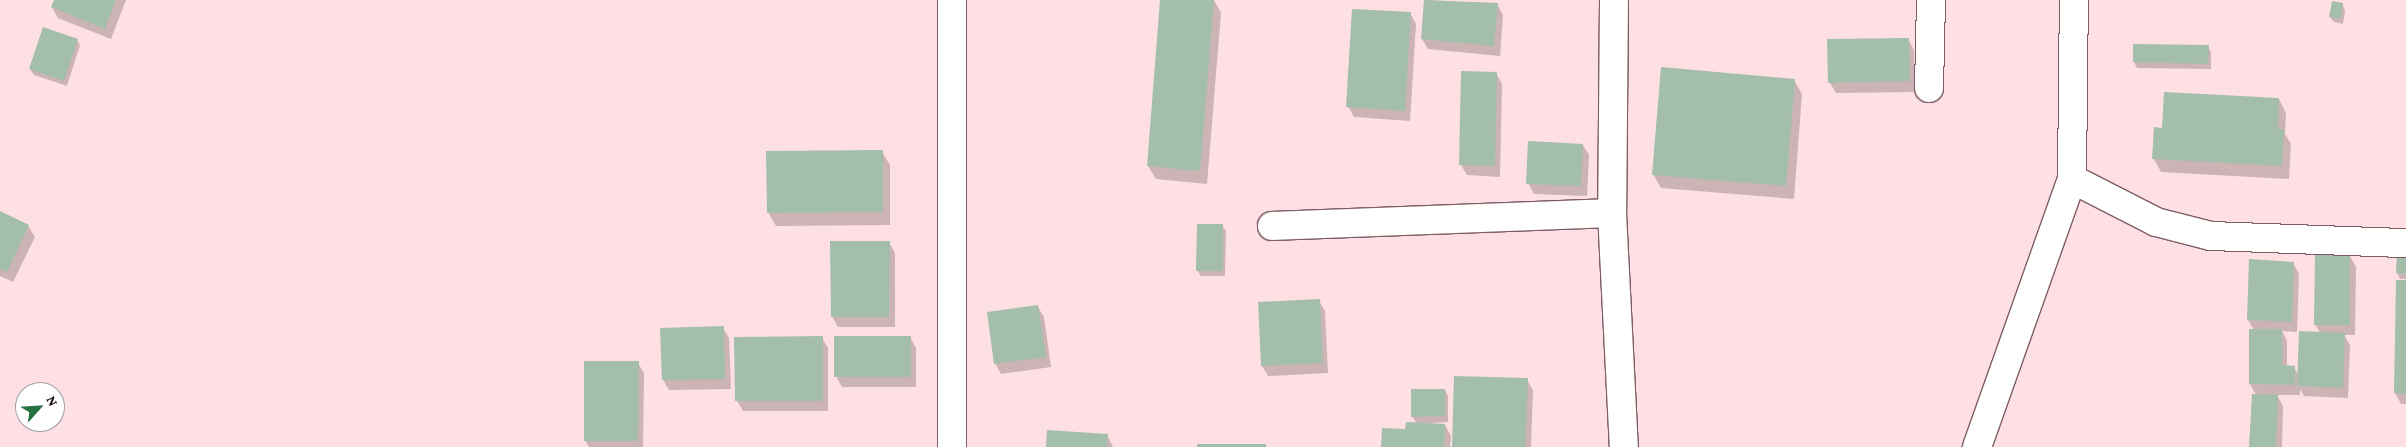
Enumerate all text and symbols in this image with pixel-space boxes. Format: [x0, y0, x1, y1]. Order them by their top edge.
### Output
north arrow [15, 382, 65, 432]
text: N [43, 393, 62, 409]

